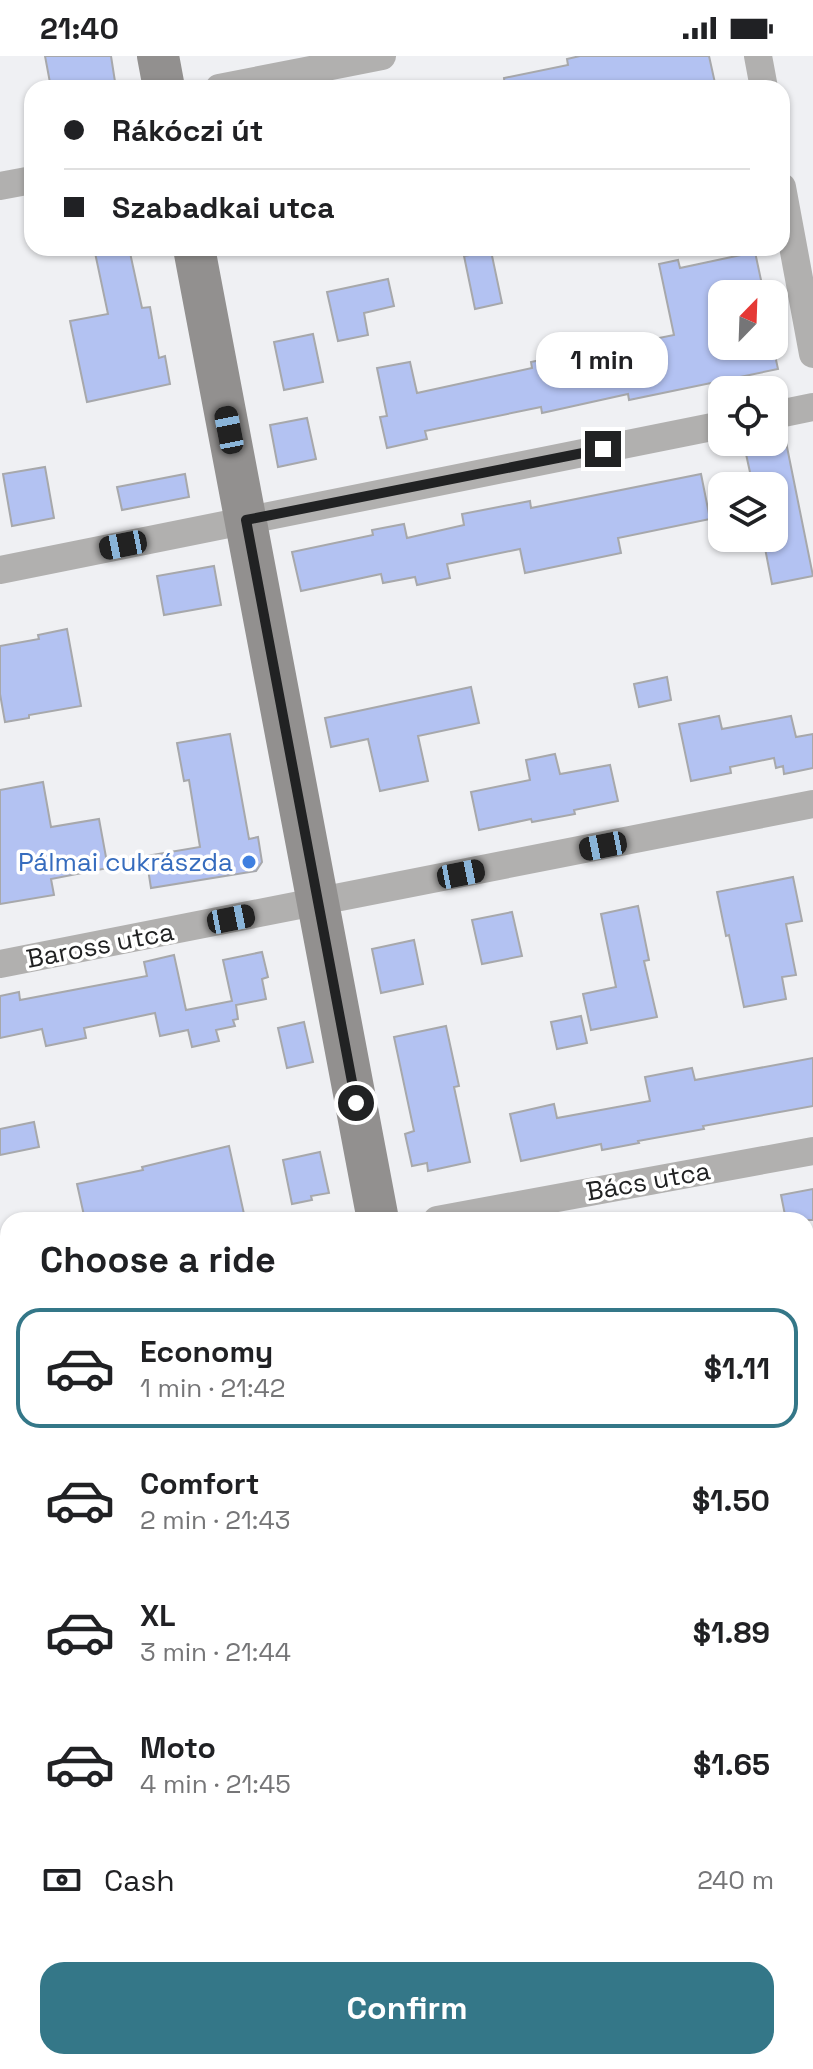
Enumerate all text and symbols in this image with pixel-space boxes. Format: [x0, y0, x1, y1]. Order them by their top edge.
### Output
text: 21:40 [40, 9, 119, 48]
text: Rákóczi út [112, 111, 263, 150]
text: Szabadkai utca [112, 188, 334, 227]
north arrow [708, 280, 788, 360]
map controls [708, 280, 788, 552]
callout: 1 min [537, 333, 669, 389]
text: 1 min [570, 343, 634, 377]
button: locate [708, 376, 788, 456]
car [213, 404, 245, 456]
route end [585, 431, 621, 467]
button: layers [708, 472, 788, 552]
car [97, 529, 149, 561]
car [577, 830, 629, 862]
place label: Pálmai cukrászda [18, 845, 233, 879]
marker: Pálmai cukrászda [240, 853, 258, 871]
car [435, 858, 487, 890]
car [205, 903, 257, 935]
street label: Baross utca [23, 914, 177, 976]
route start [338, 1085, 374, 1121]
street label: Bács utca [583, 1153, 713, 1209]
text: Choose a ride [40, 1237, 276, 1283]
icon: car [44, 1332, 116, 1404]
text: Economy [140, 1332, 273, 1371]
text: $1.11 [704, 1349, 770, 1388]
text: 1 min · 21:42 [140, 1371, 286, 1405]
icon: car [44, 1464, 116, 1536]
text: Comfort [140, 1464, 259, 1503]
text: $1.50 [692, 1481, 770, 1520]
text: 2 min · 21:43 [140, 1503, 290, 1537]
icon: car [44, 1596, 116, 1668]
text: XL [140, 1596, 176, 1635]
text: $1.89 [693, 1613, 770, 1652]
text: 3 min · 21:44 [140, 1635, 291, 1669]
icon: car [44, 1728, 116, 1800]
text: Moto [140, 1728, 216, 1767]
text: $1.65 [693, 1745, 770, 1784]
text: 4 min · 21:45 [140, 1767, 291, 1801]
icon: cash [40, 1858, 84, 1902]
text: Cash [104, 1861, 175, 1900]
text: 240 m [697, 1863, 774, 1897]
button: Confirm [40, 1962, 774, 2054]

